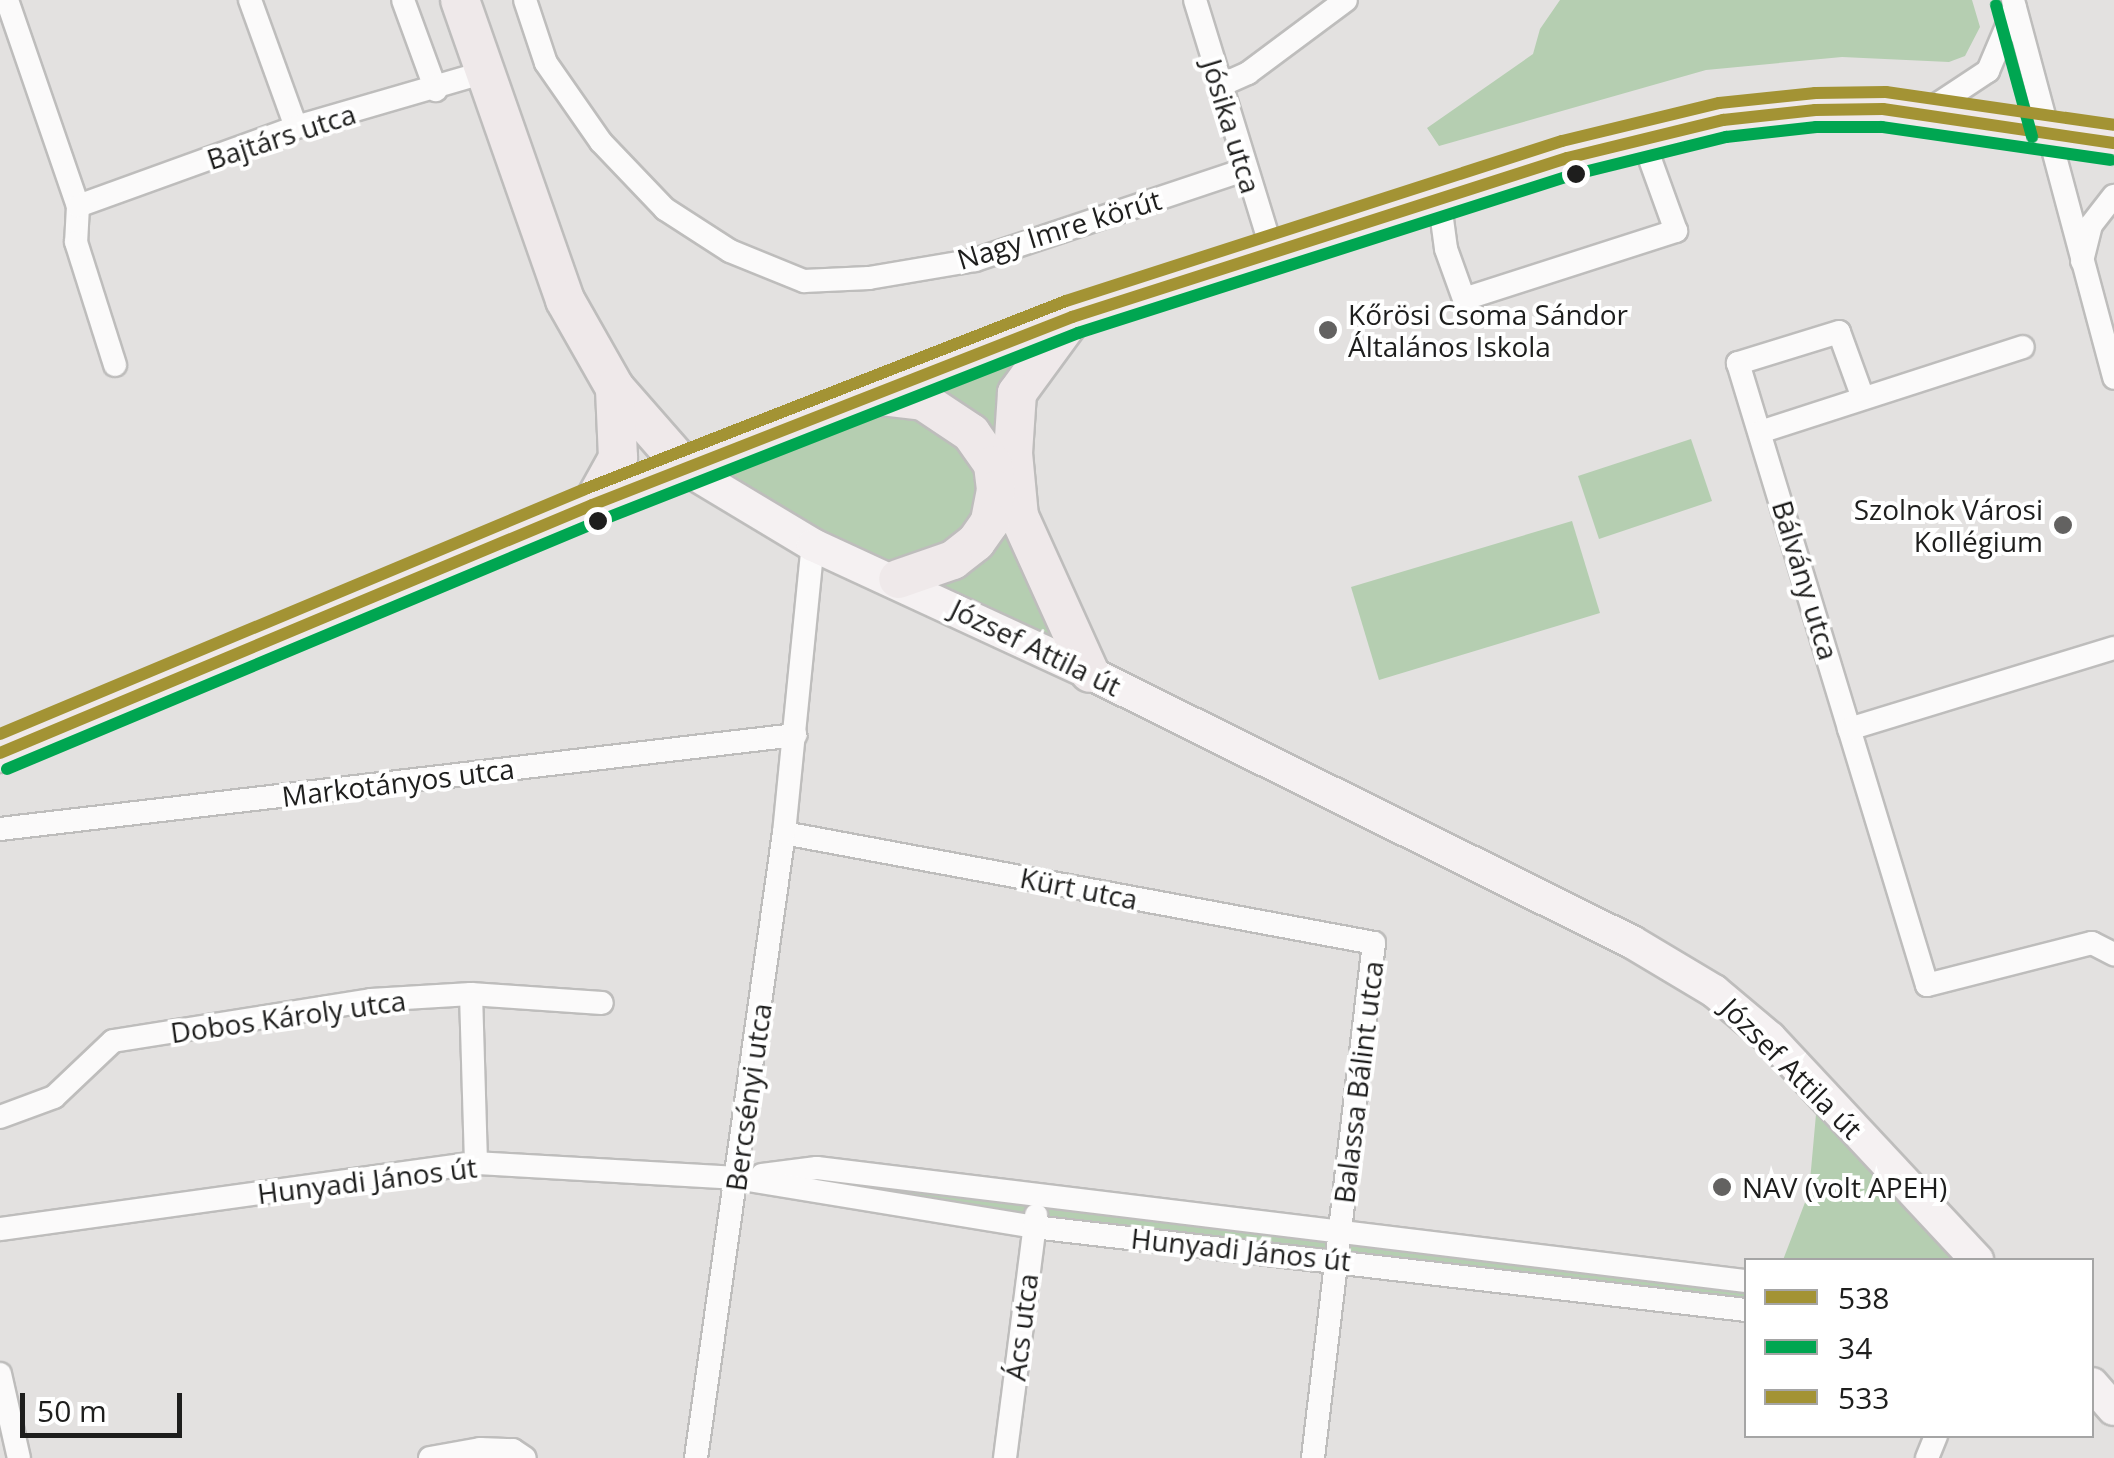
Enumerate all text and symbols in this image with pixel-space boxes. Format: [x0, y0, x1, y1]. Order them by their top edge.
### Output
street label: Jósika utca [1196, 55, 1268, 197]
street label: Bajtárs utca [202, 96, 360, 176]
unlabelled marker [1566, 164, 1586, 184]
street label: Nagy Imre körút [953, 182, 1165, 276]
place label: Kőrösi Csoma Sándor Általános Iskola [1348, 297, 1628, 363]
marker: Kőrösi Csoma Sándor Általános Iskola [1317, 319, 1339, 341]
place label: Szolnok Városi Kollégium [1854, 492, 2043, 558]
street label: Bálvány utca [1766, 496, 1846, 664]
unlabelled marker [588, 511, 608, 531]
marker: Szolnok Városi Kollégium [2052, 514, 2074, 536]
street label: József Attila út [945, 591, 1127, 703]
street label: Markotányos utca [280, 751, 516, 813]
street label: Kürt utca [1017, 860, 1141, 916]
street label: Balassa Bálint utca [1326, 959, 1390, 1205]
street label: Dobos Károly utca [168, 983, 408, 1049]
street label: József Attila út [1715, 991, 1869, 1145]
street label: Bercsényi utca [718, 1001, 778, 1193]
street label: Hunyadi János út [255, 1150, 479, 1210]
place label: NAV (volt APEH) [1742, 1170, 1947, 1204]
marker: NAV (volt APEH) [1711, 1176, 1733, 1198]
street label: Hunyadi János út [1129, 1221, 1353, 1277]
legend [1744, 1258, 2094, 1438]
street label: Ács utca [998, 1271, 1044, 1383]
text: 538 [1838, 1277, 1889, 1318]
text: 34 [1838, 1327, 1872, 1368]
scale bar [25, 1373, 188, 1435]
text: 533 [1838, 1377, 1889, 1418]
text: 50 m [37, 1390, 107, 1431]

